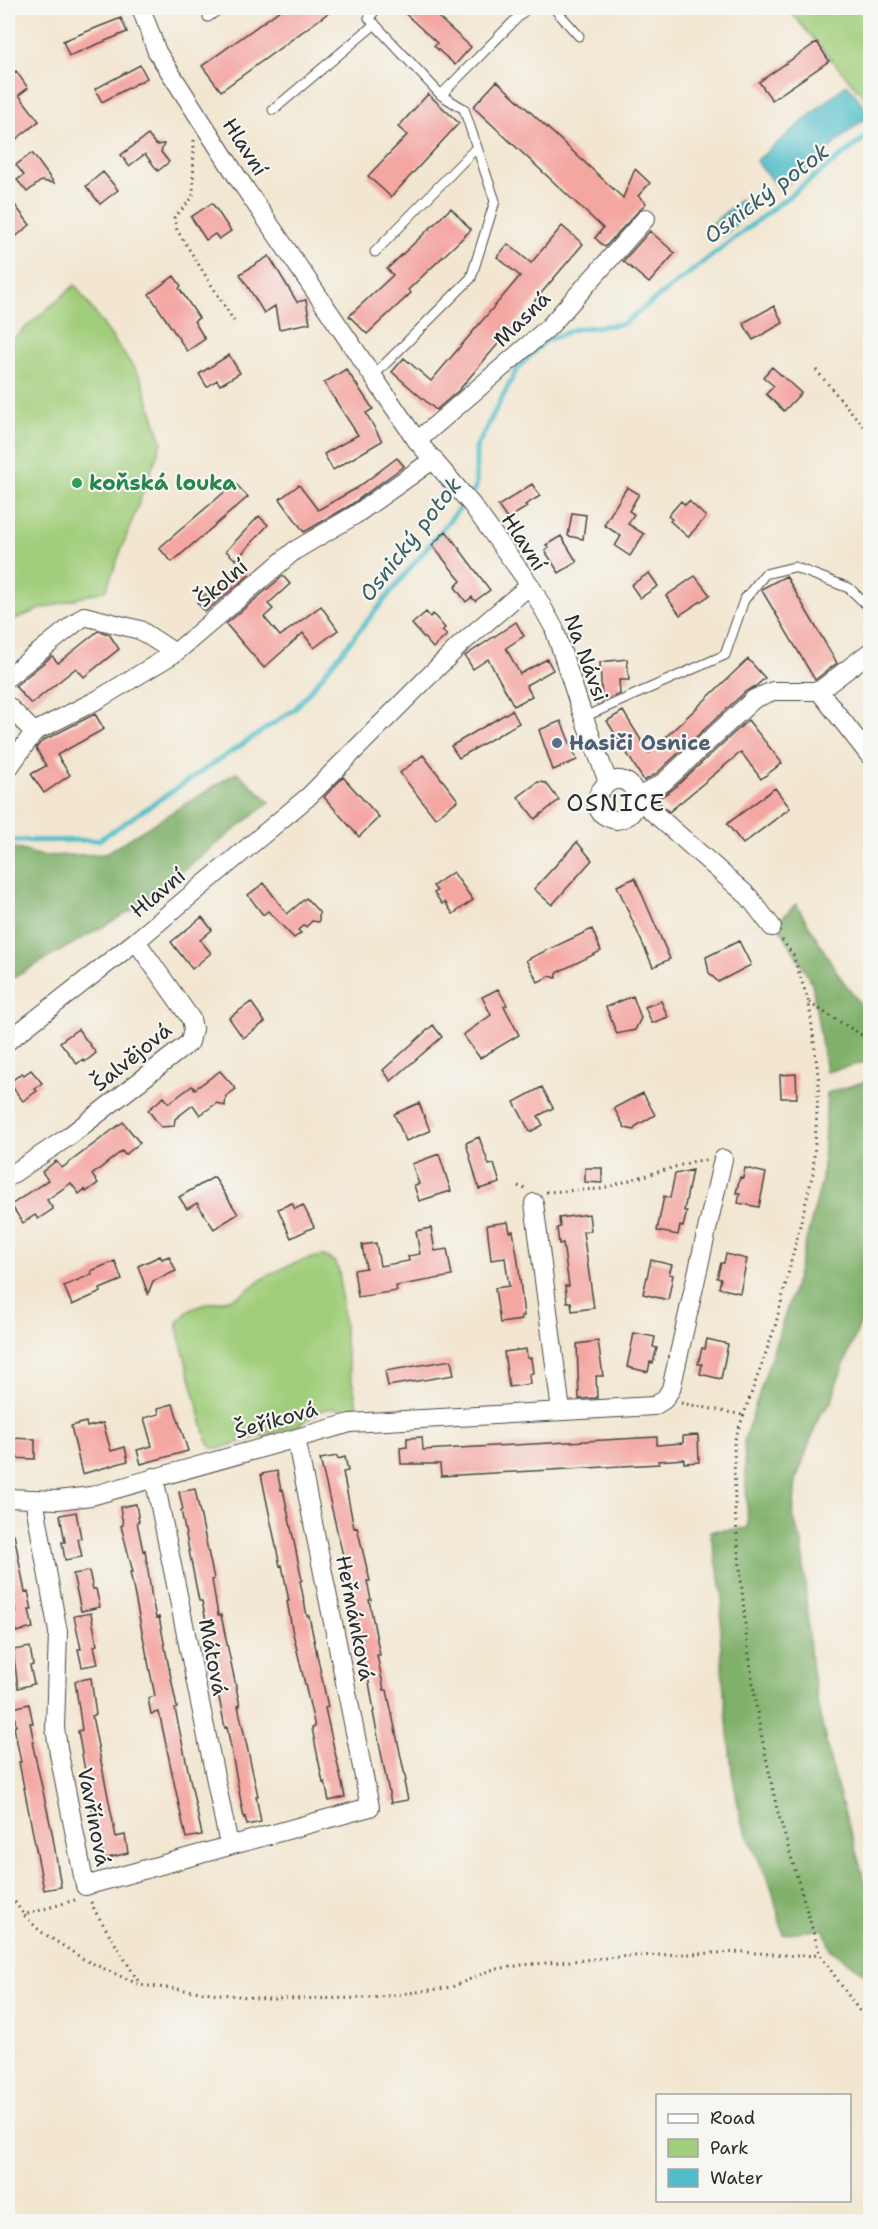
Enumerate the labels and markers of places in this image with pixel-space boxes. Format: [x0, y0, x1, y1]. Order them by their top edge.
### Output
place label: koňská louka [89, 469, 237, 497]
marker: koňská louka [70, 476, 84, 490]
place label: Hasiči Osnice [569, 729, 711, 757]
marker: Hasiči Osnice [550, 736, 564, 750]

